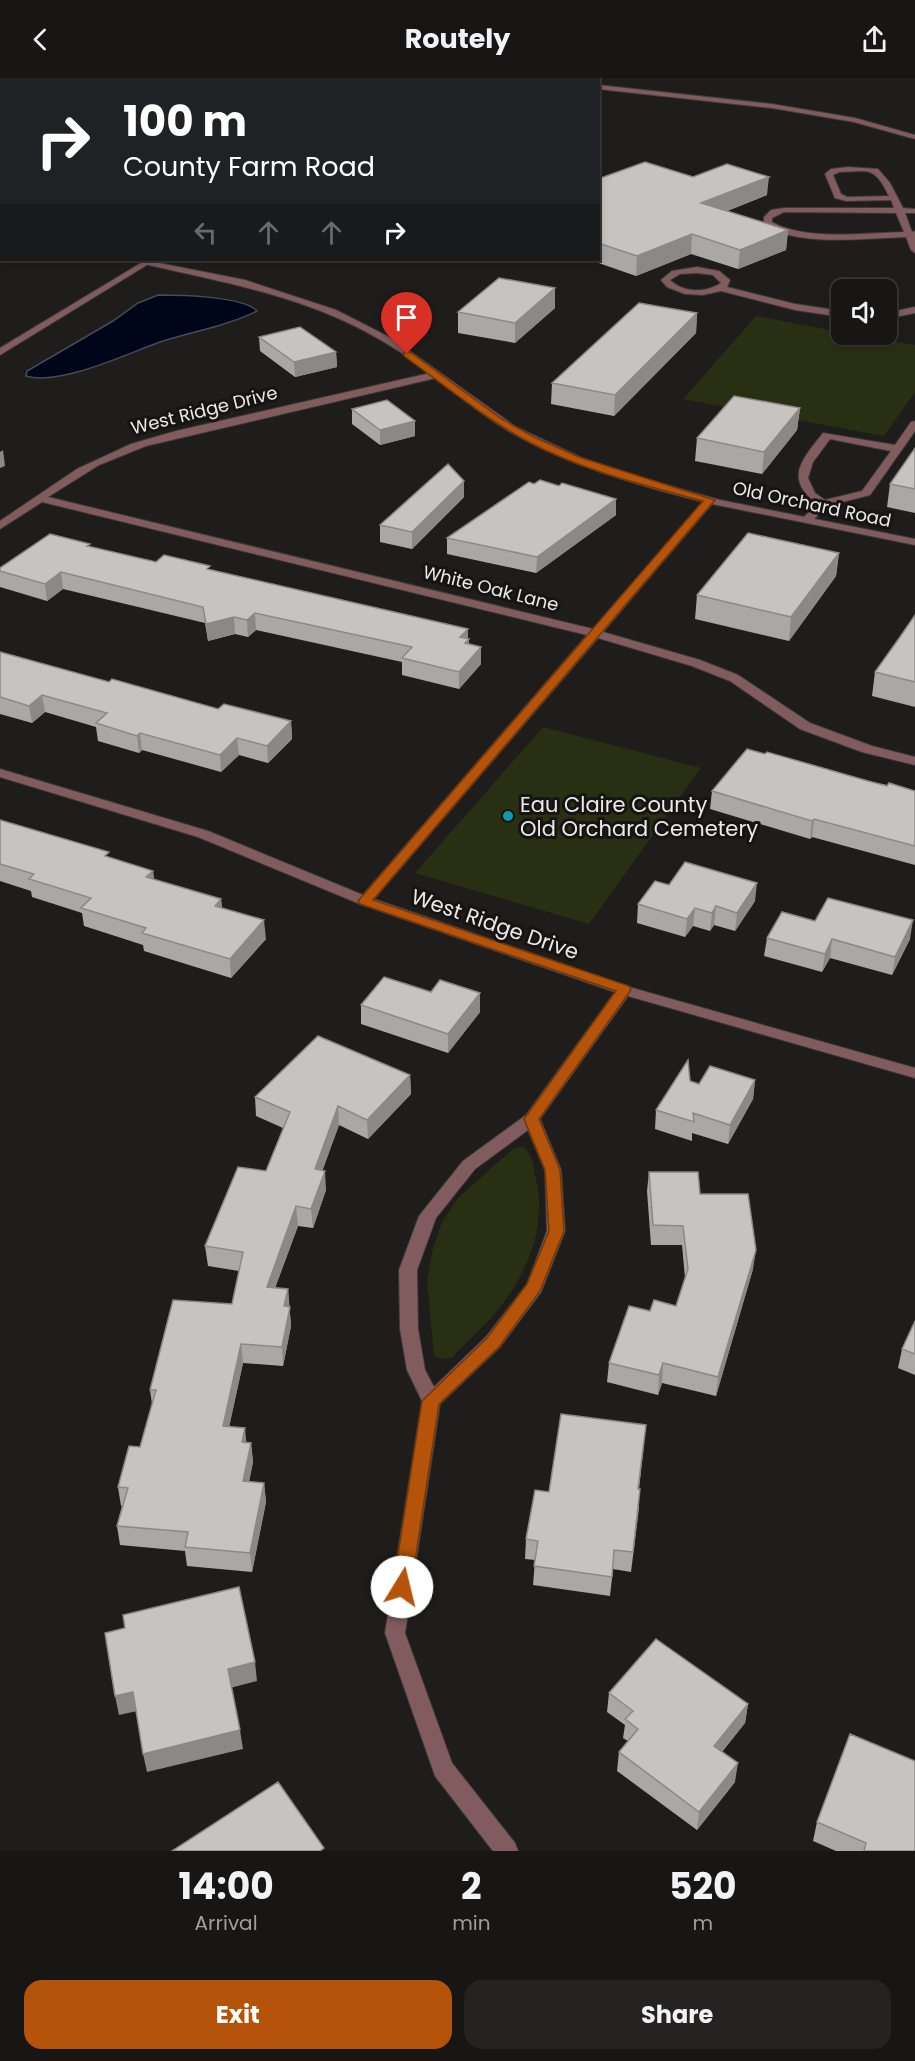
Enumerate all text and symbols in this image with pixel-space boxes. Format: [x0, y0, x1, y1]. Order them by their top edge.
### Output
text: Routely [405, 20, 510, 57]
icon: back [24, 23, 57, 56]
icon: share [858, 23, 891, 56]
text: 100 m [123, 92, 247, 151]
icon: right [24, 102, 102, 180]
text: County Farm Road [123, 148, 375, 185]
icon: left [189, 216, 222, 249]
icon: ahead [252, 216, 285, 249]
icon: ahead [315, 216, 348, 249]
icon: right [378, 216, 411, 249]
map controls [831, 279, 897, 345]
button: sound [831, 279, 897, 345]
pin [381, 292, 432, 354]
icon: arrive [390, 301, 423, 334]
street label: West Ridge Drive [128, 380, 280, 440]
street label: Old Orchard Road [730, 475, 894, 533]
street label: White Oak Lane [421, 559, 561, 617]
place label: Eau Claire County Old Orchard Cemetery [520, 790, 758, 843]
marker: Eau Claire County Old Orchard Cemetery [501, 809, 515, 823]
street label: West Ridge Drive [407, 882, 583, 966]
position arrow [370, 1555, 434, 1619]
text: 14:00 [179, 1861, 274, 1912]
text: 2 [461, 1861, 482, 1912]
text: 520 [669, 1861, 736, 1912]
text: Arrival [195, 1909, 258, 1937]
text: min [452, 1909, 490, 1937]
text: m [692, 1909, 713, 1937]
button: Exit [24, 1980, 452, 2049]
button: Share [464, 1980, 891, 2049]

